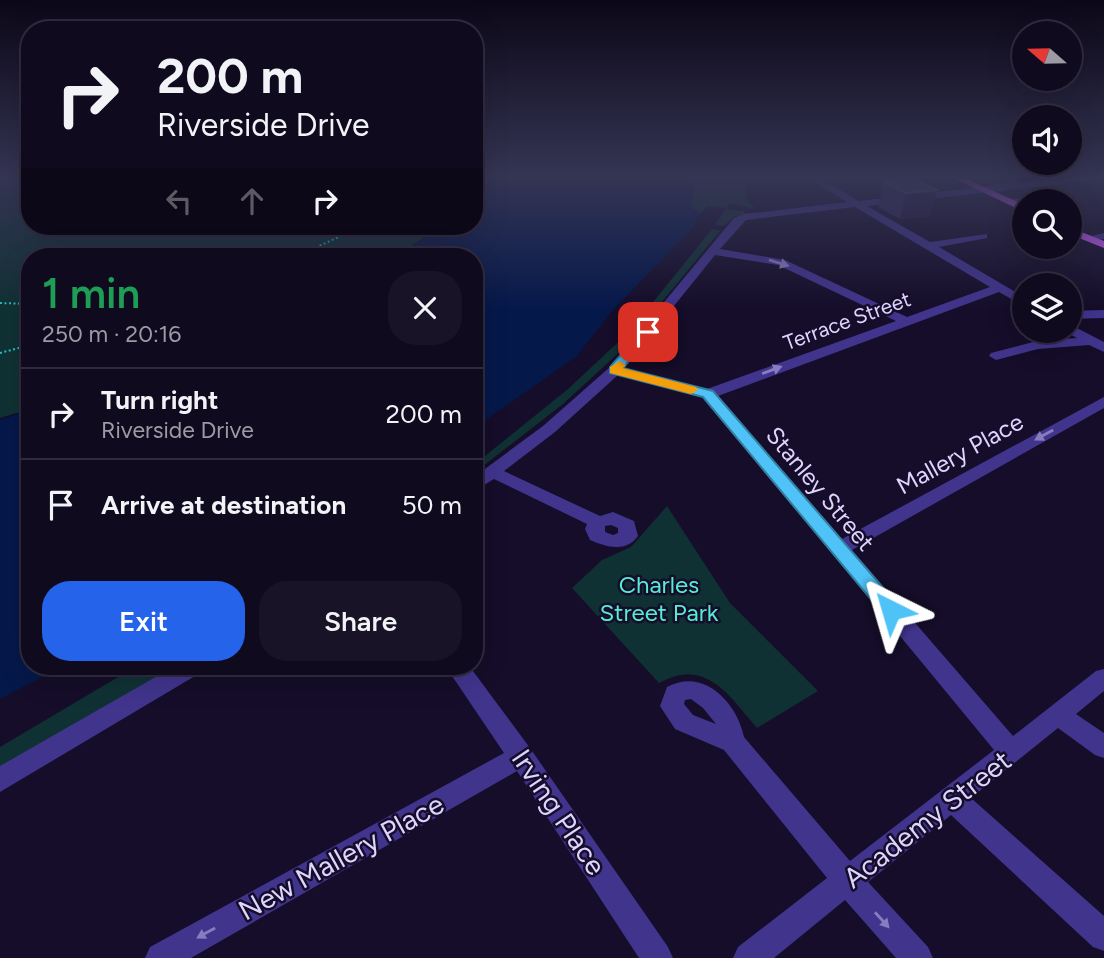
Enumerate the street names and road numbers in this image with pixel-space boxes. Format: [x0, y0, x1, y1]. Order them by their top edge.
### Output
street label: Terrace Street [780, 286, 914, 355]
street label: Mallery Place [891, 407, 1028, 500]
street label: Stanley Street [760, 421, 881, 557]
street label: Irving Place [505, 743, 613, 881]
street label: Academy Street [836, 743, 1018, 895]
street label: New Mallery Place [233, 787, 449, 927]

